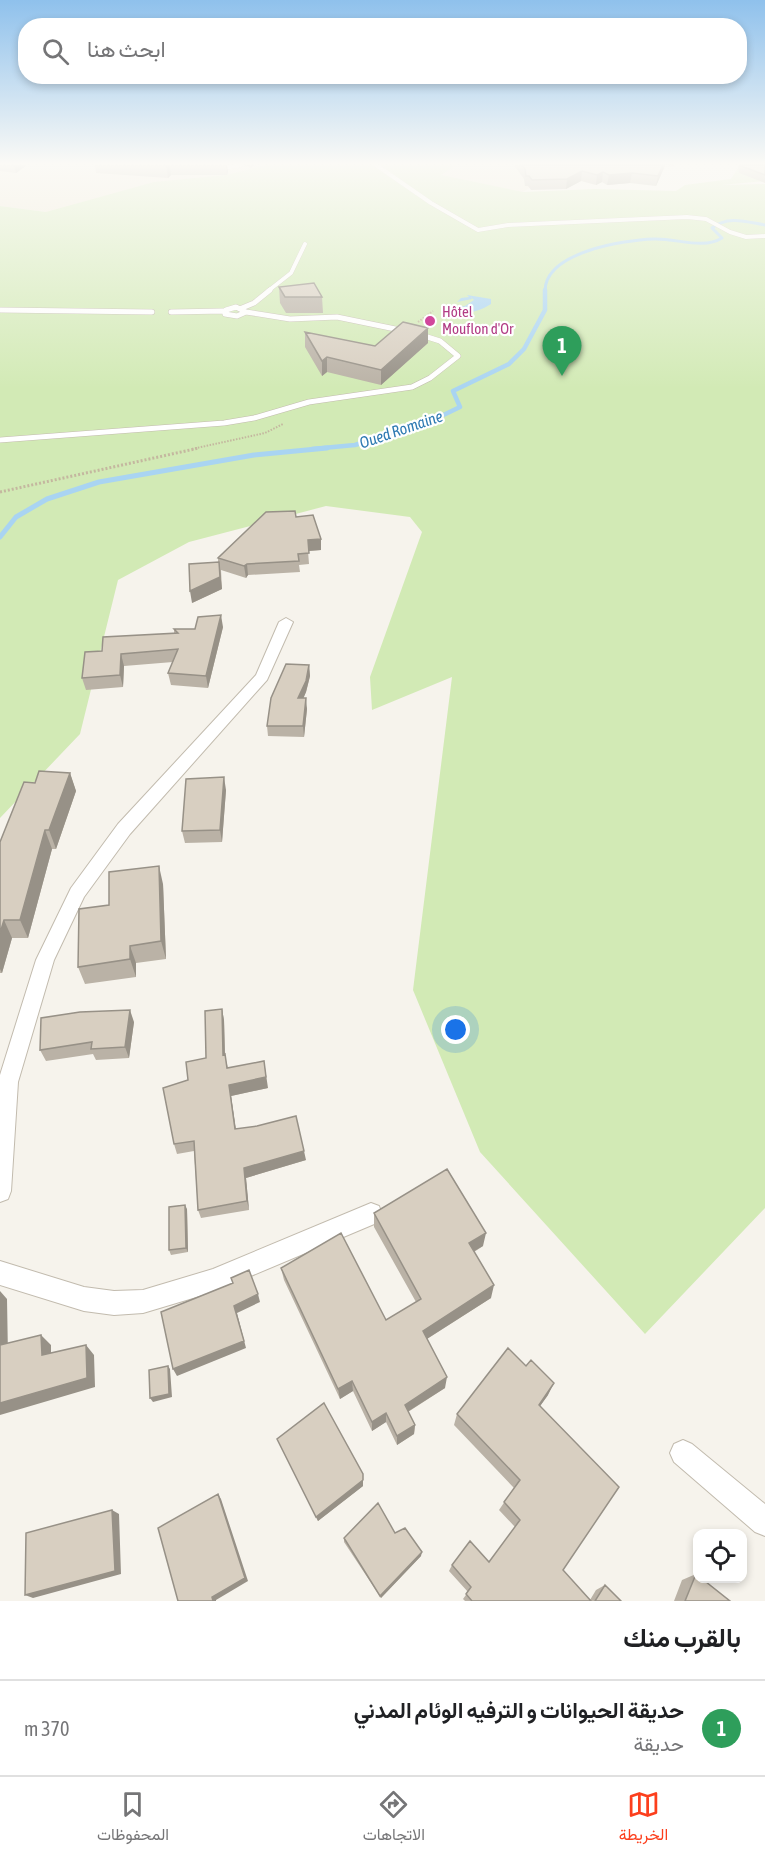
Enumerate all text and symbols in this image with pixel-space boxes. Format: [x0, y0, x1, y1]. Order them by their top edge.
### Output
search box [18, 18, 747, 84]
icon: search [39, 35, 72, 68]
text: ابحث هنا [87, 36, 166, 62]
place label: Hôtel Mouflon d'Or [442, 303, 514, 337]
marker: Hôtel Mouflon d'Or [423, 314, 437, 328]
pin: 1 [542, 326, 582, 376]
water label: Oued Romaine [357, 406, 445, 452]
your location [441, 1015, 470, 1044]
map controls [693, 1529, 747, 1583]
button: locate [693, 1529, 747, 1583]
text: بالقرب منك [623, 1623, 741, 1653]
text: حديقة الحيوانات و الترفيه الوئام المدني [354, 1697, 684, 1723]
text: 370 m [24, 1717, 69, 1740]
text: 1 [717, 1717, 726, 1740]
text: حديقة [633, 1732, 684, 1755]
tab: المحفوظات [97, 1788, 169, 1849]
tab: الاتجاهات [363, 1788, 425, 1849]
tab: الخريطة [619, 1788, 668, 1849]

